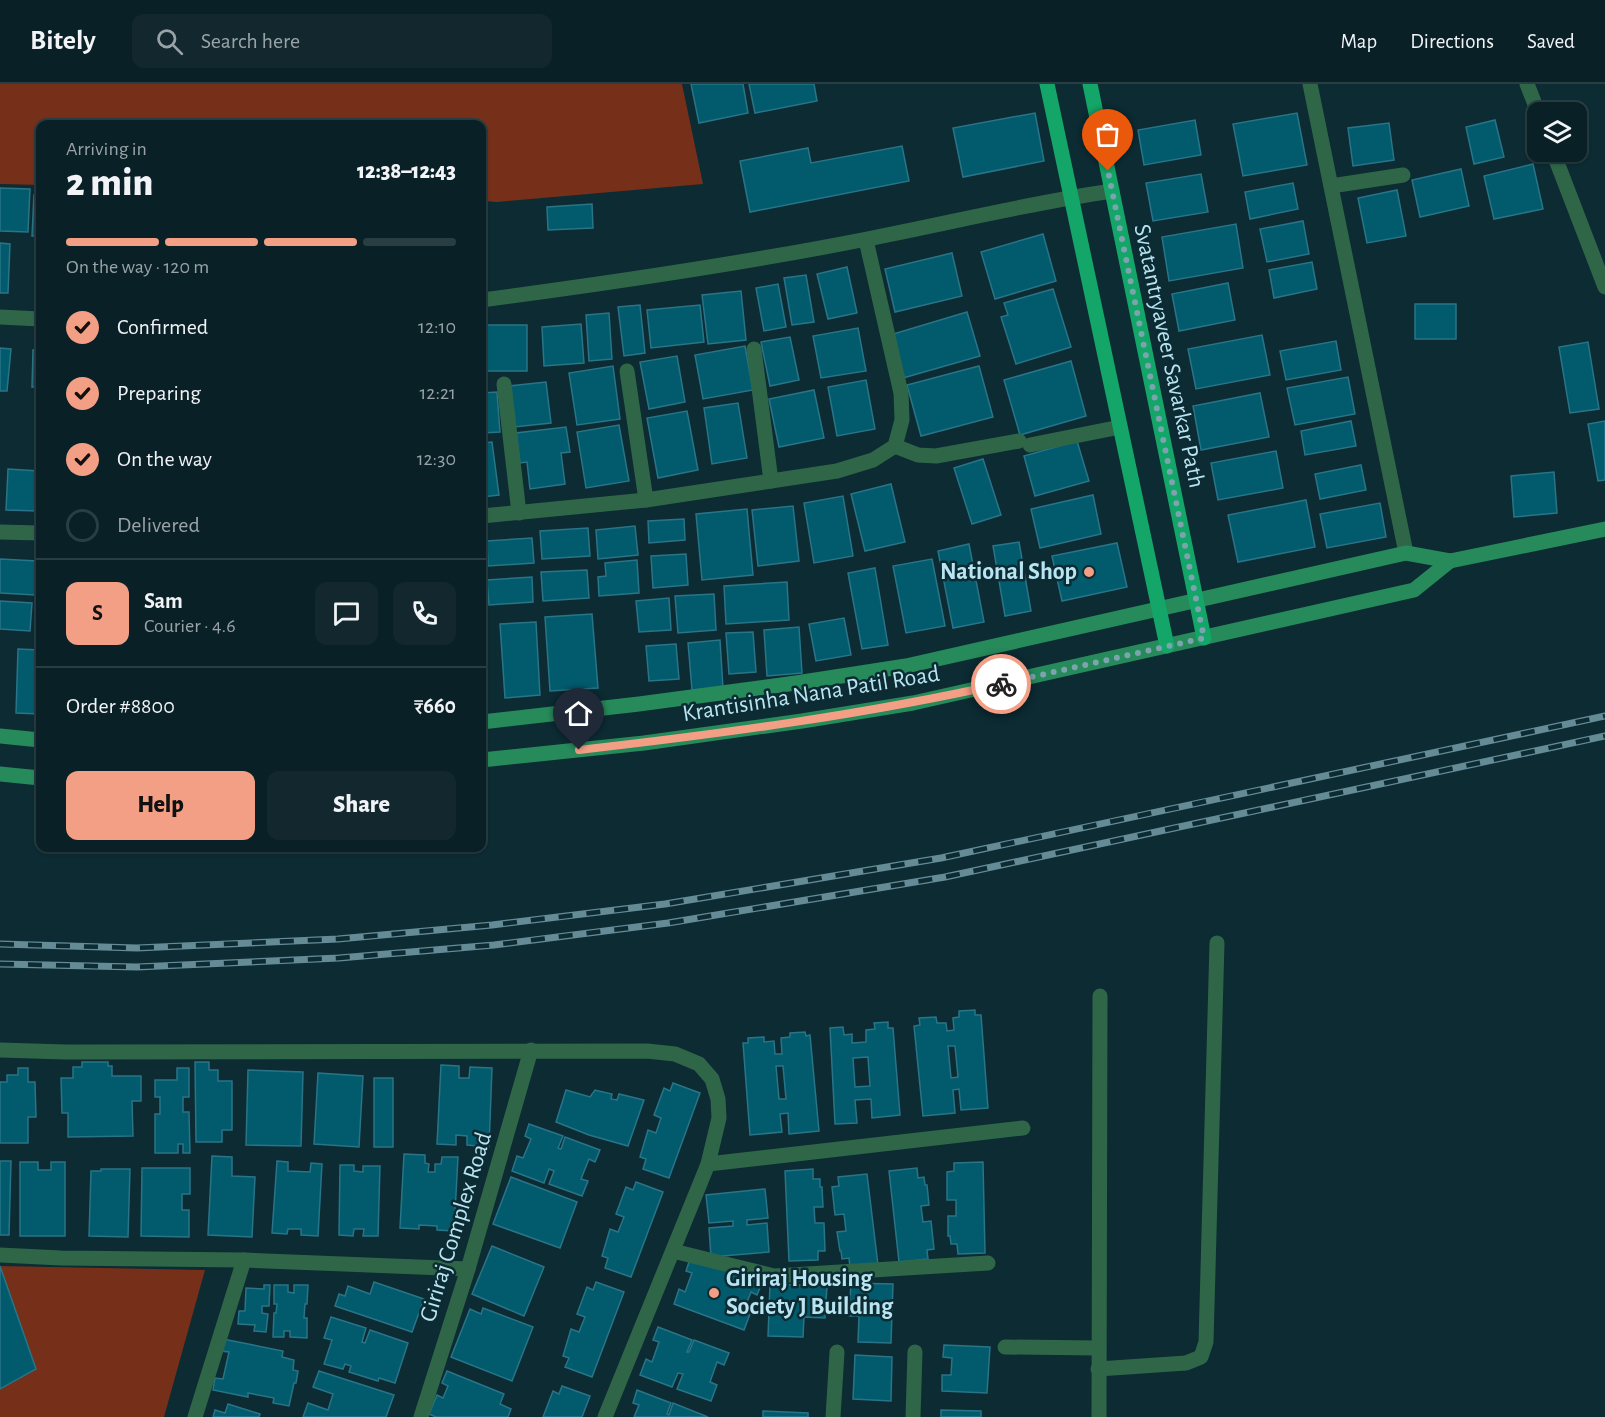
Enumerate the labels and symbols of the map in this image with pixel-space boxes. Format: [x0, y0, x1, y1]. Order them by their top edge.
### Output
pin [1082, 109, 1133, 171]
street label: Svatantryaveer Savarkar Path [1129, 222, 1209, 490]
place label: National Shop [940, 560, 1077, 584]
marker: National Shop [1082, 565, 1096, 579]
courier [971, 654, 1031, 714]
street label: Krantisinha Nana Patil Road [681, 662, 941, 726]
pin [553, 688, 604, 750]
street label: Giriraj Complex Road [416, 1129, 496, 1325]
place label: Giriraj Housing Society J Building [726, 1267, 894, 1319]
marker: Giriraj Housing Society J Building [707, 1286, 721, 1300]

